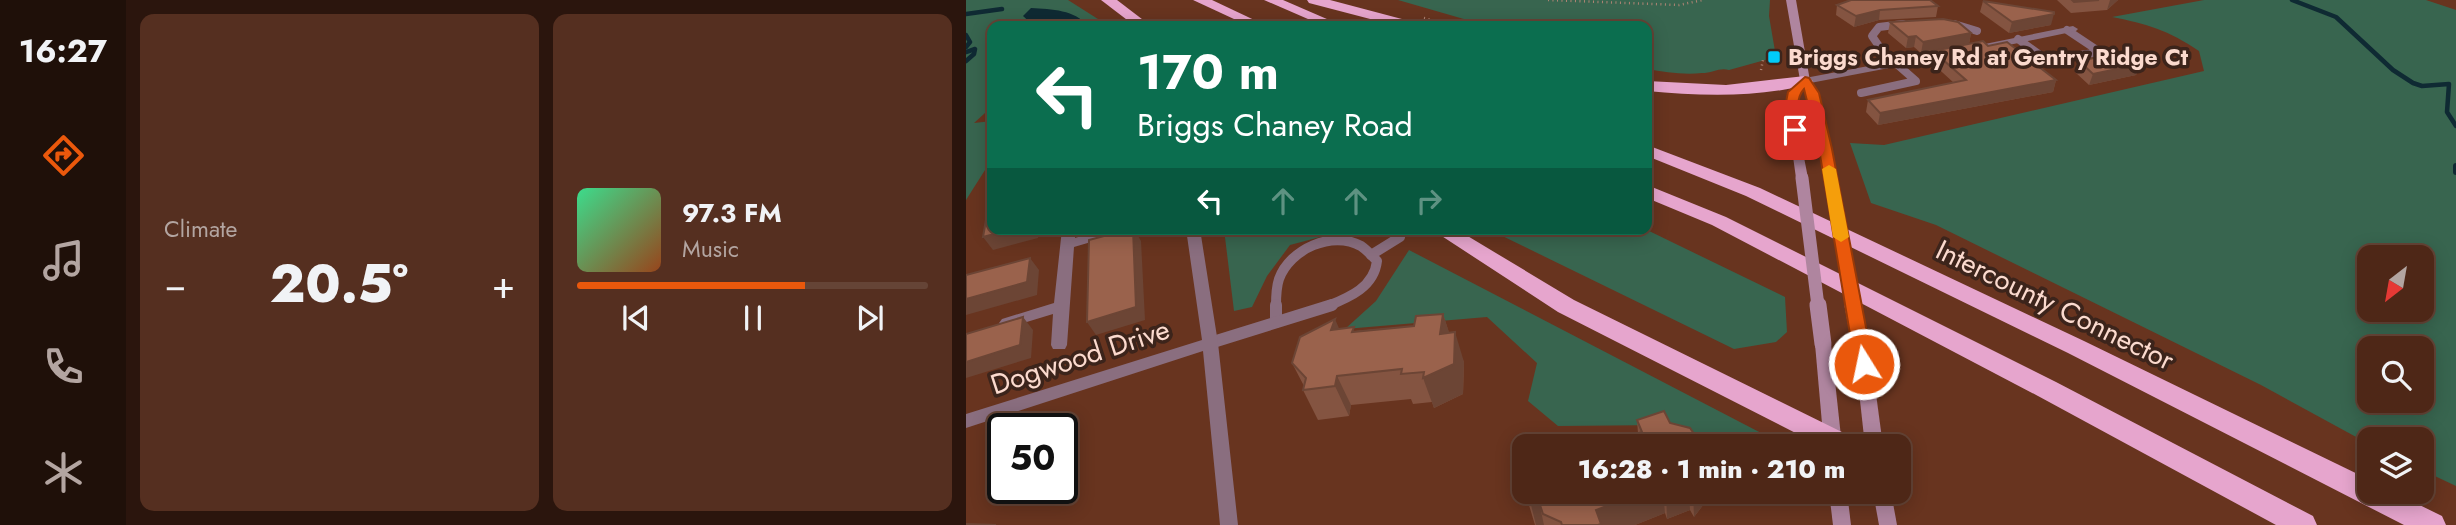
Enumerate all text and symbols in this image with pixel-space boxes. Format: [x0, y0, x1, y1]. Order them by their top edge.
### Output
text: 16:27 [19, 28, 107, 74]
text: 170 m [1137, 37, 1279, 107]
place label: Briggs Chaney Rd at Gentry Ridge Ct [1788, 40, 2189, 74]
icon: left [1022, 49, 1113, 140]
marker: Briggs Chaney Rd at Gentry Ridge Ct [1766, 49, 1782, 65]
pin [1765, 100, 1825, 160]
text: Briggs Chaney Road [1137, 102, 1413, 148]
icon: arrive [1776, 111, 1814, 149]
icon: directions [39, 131, 88, 180]
icon: left [1191, 182, 1229, 220]
icon: ahead [1264, 182, 1302, 220]
icon: ahead [1337, 182, 1375, 220]
icon: right [1410, 182, 1448, 220]
text: 97.3 FM [682, 194, 782, 232]
text: Climate [164, 212, 237, 246]
street label: Intercounty Connector [1929, 229, 2181, 381]
text: Music [682, 232, 739, 266]
icon: music [39, 236, 88, 285]
north arrow [2357, 245, 2434, 322]
map controls [2357, 245, 2434, 504]
text: 20.5° [270, 246, 408, 322]
text: − [164, 257, 186, 312]
text: + [492, 257, 515, 312]
icon: previous [617, 299, 655, 337]
icon: pause [734, 299, 772, 337]
icon: next [851, 299, 889, 337]
street label: Dogwood Drive [985, 309, 1175, 405]
position arrow [1827, 327, 1901, 401]
button: search [2357, 336, 2434, 413]
icon: phone [39, 342, 88, 391]
speed limit sign: 50 [987, 413, 1078, 504]
button: layers [2357, 427, 2434, 504]
icon: climate [39, 448, 88, 497]
text: 16:28 · 1 min · 210 m [1578, 450, 1845, 488]

